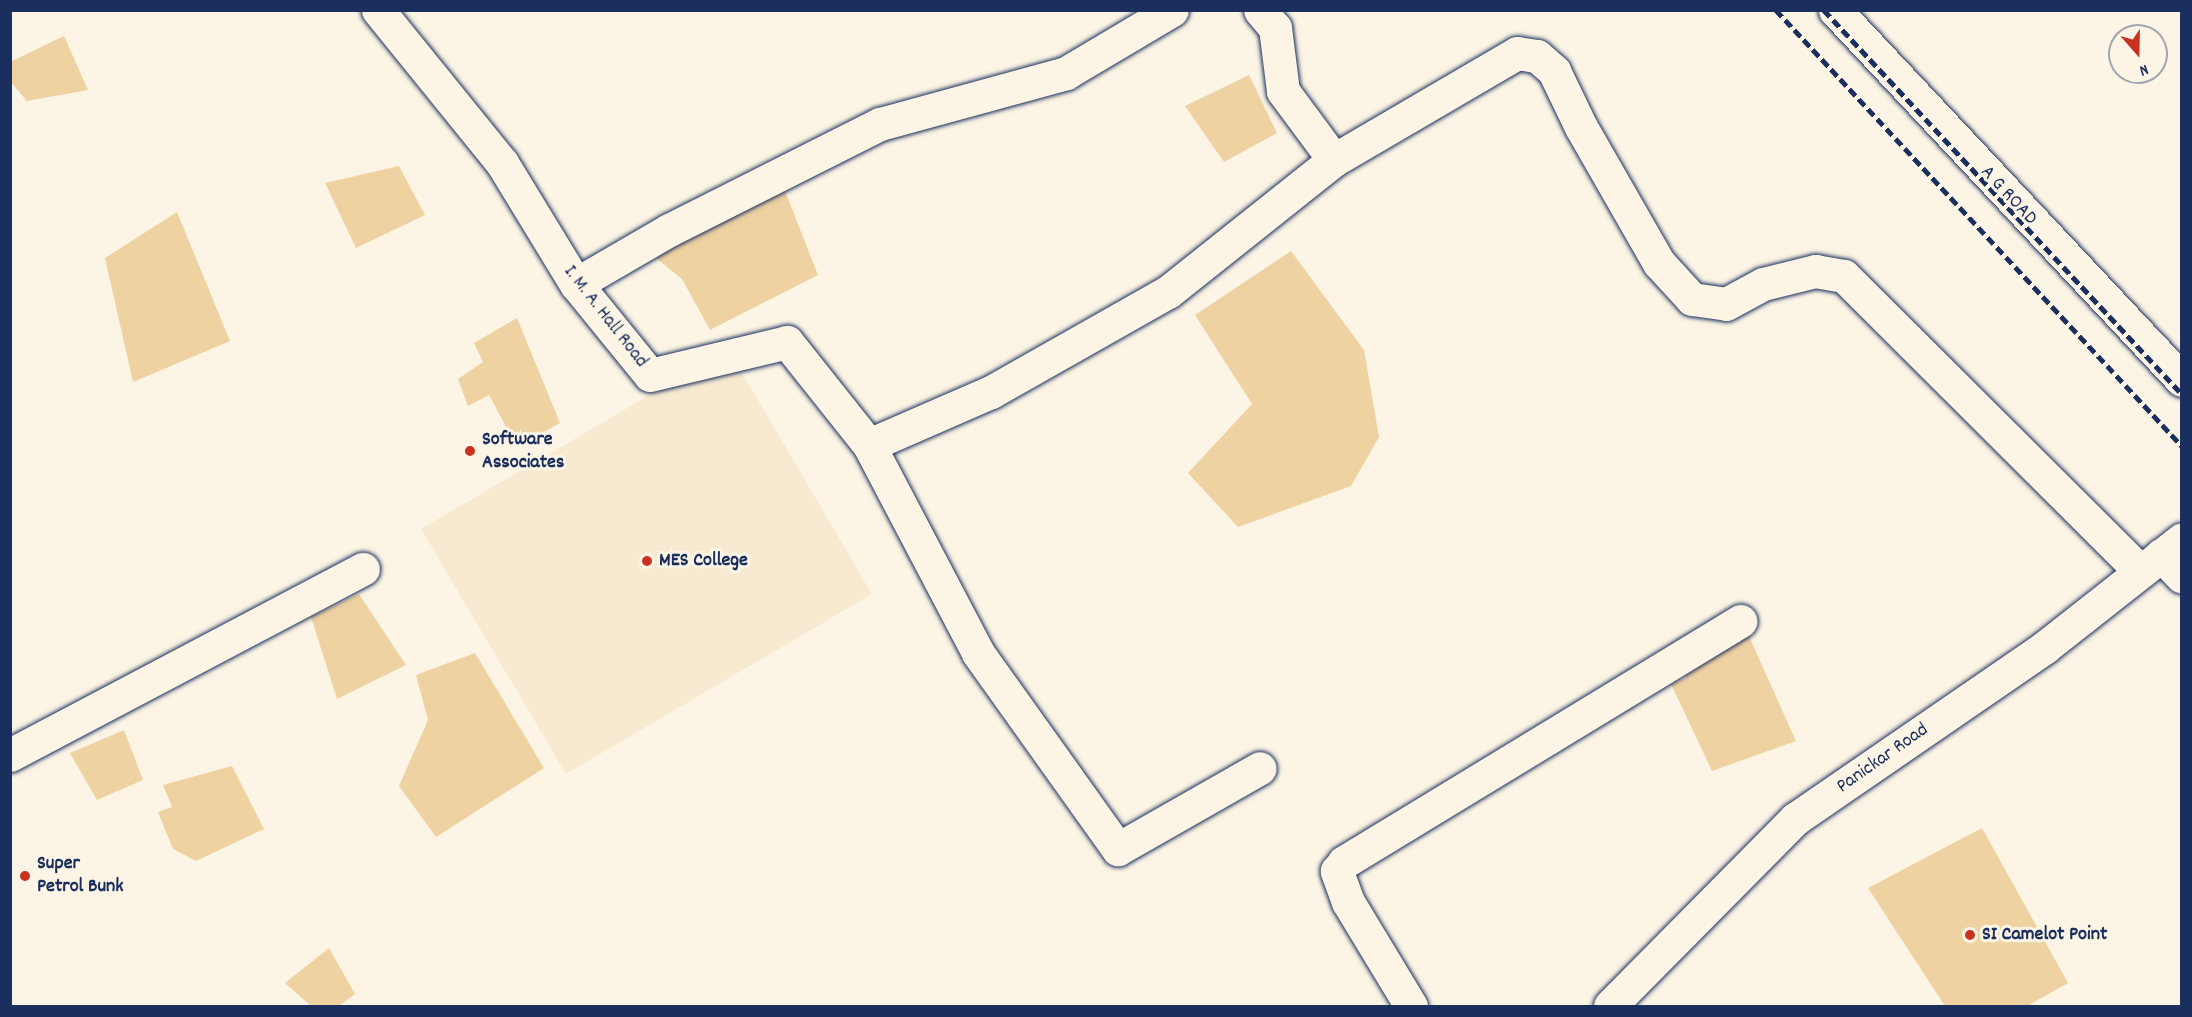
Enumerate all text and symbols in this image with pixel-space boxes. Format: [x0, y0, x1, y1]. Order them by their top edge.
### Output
north arrow [2108, 24, 2168, 84]
text: N [2136, 57, 2151, 82]
street label: A G ROAD [1974, 161, 2042, 231]
street label: I. M. A. Hall Road [557, 261, 653, 373]
place label: Software Associates [482, 428, 564, 475]
marker: Software Associates [463, 444, 477, 458]
place label: MES College [659, 549, 748, 573]
marker: MES College [640, 554, 654, 568]
street label: Panickar Road [1833, 719, 1933, 799]
place label: Super Petrol Bunk [37, 852, 123, 899]
marker: Super Petrol Bunk [18, 869, 32, 883]
place label: SI Camelot Point [1982, 923, 2107, 947]
marker: SI Camelot Point [1963, 928, 1977, 942]

